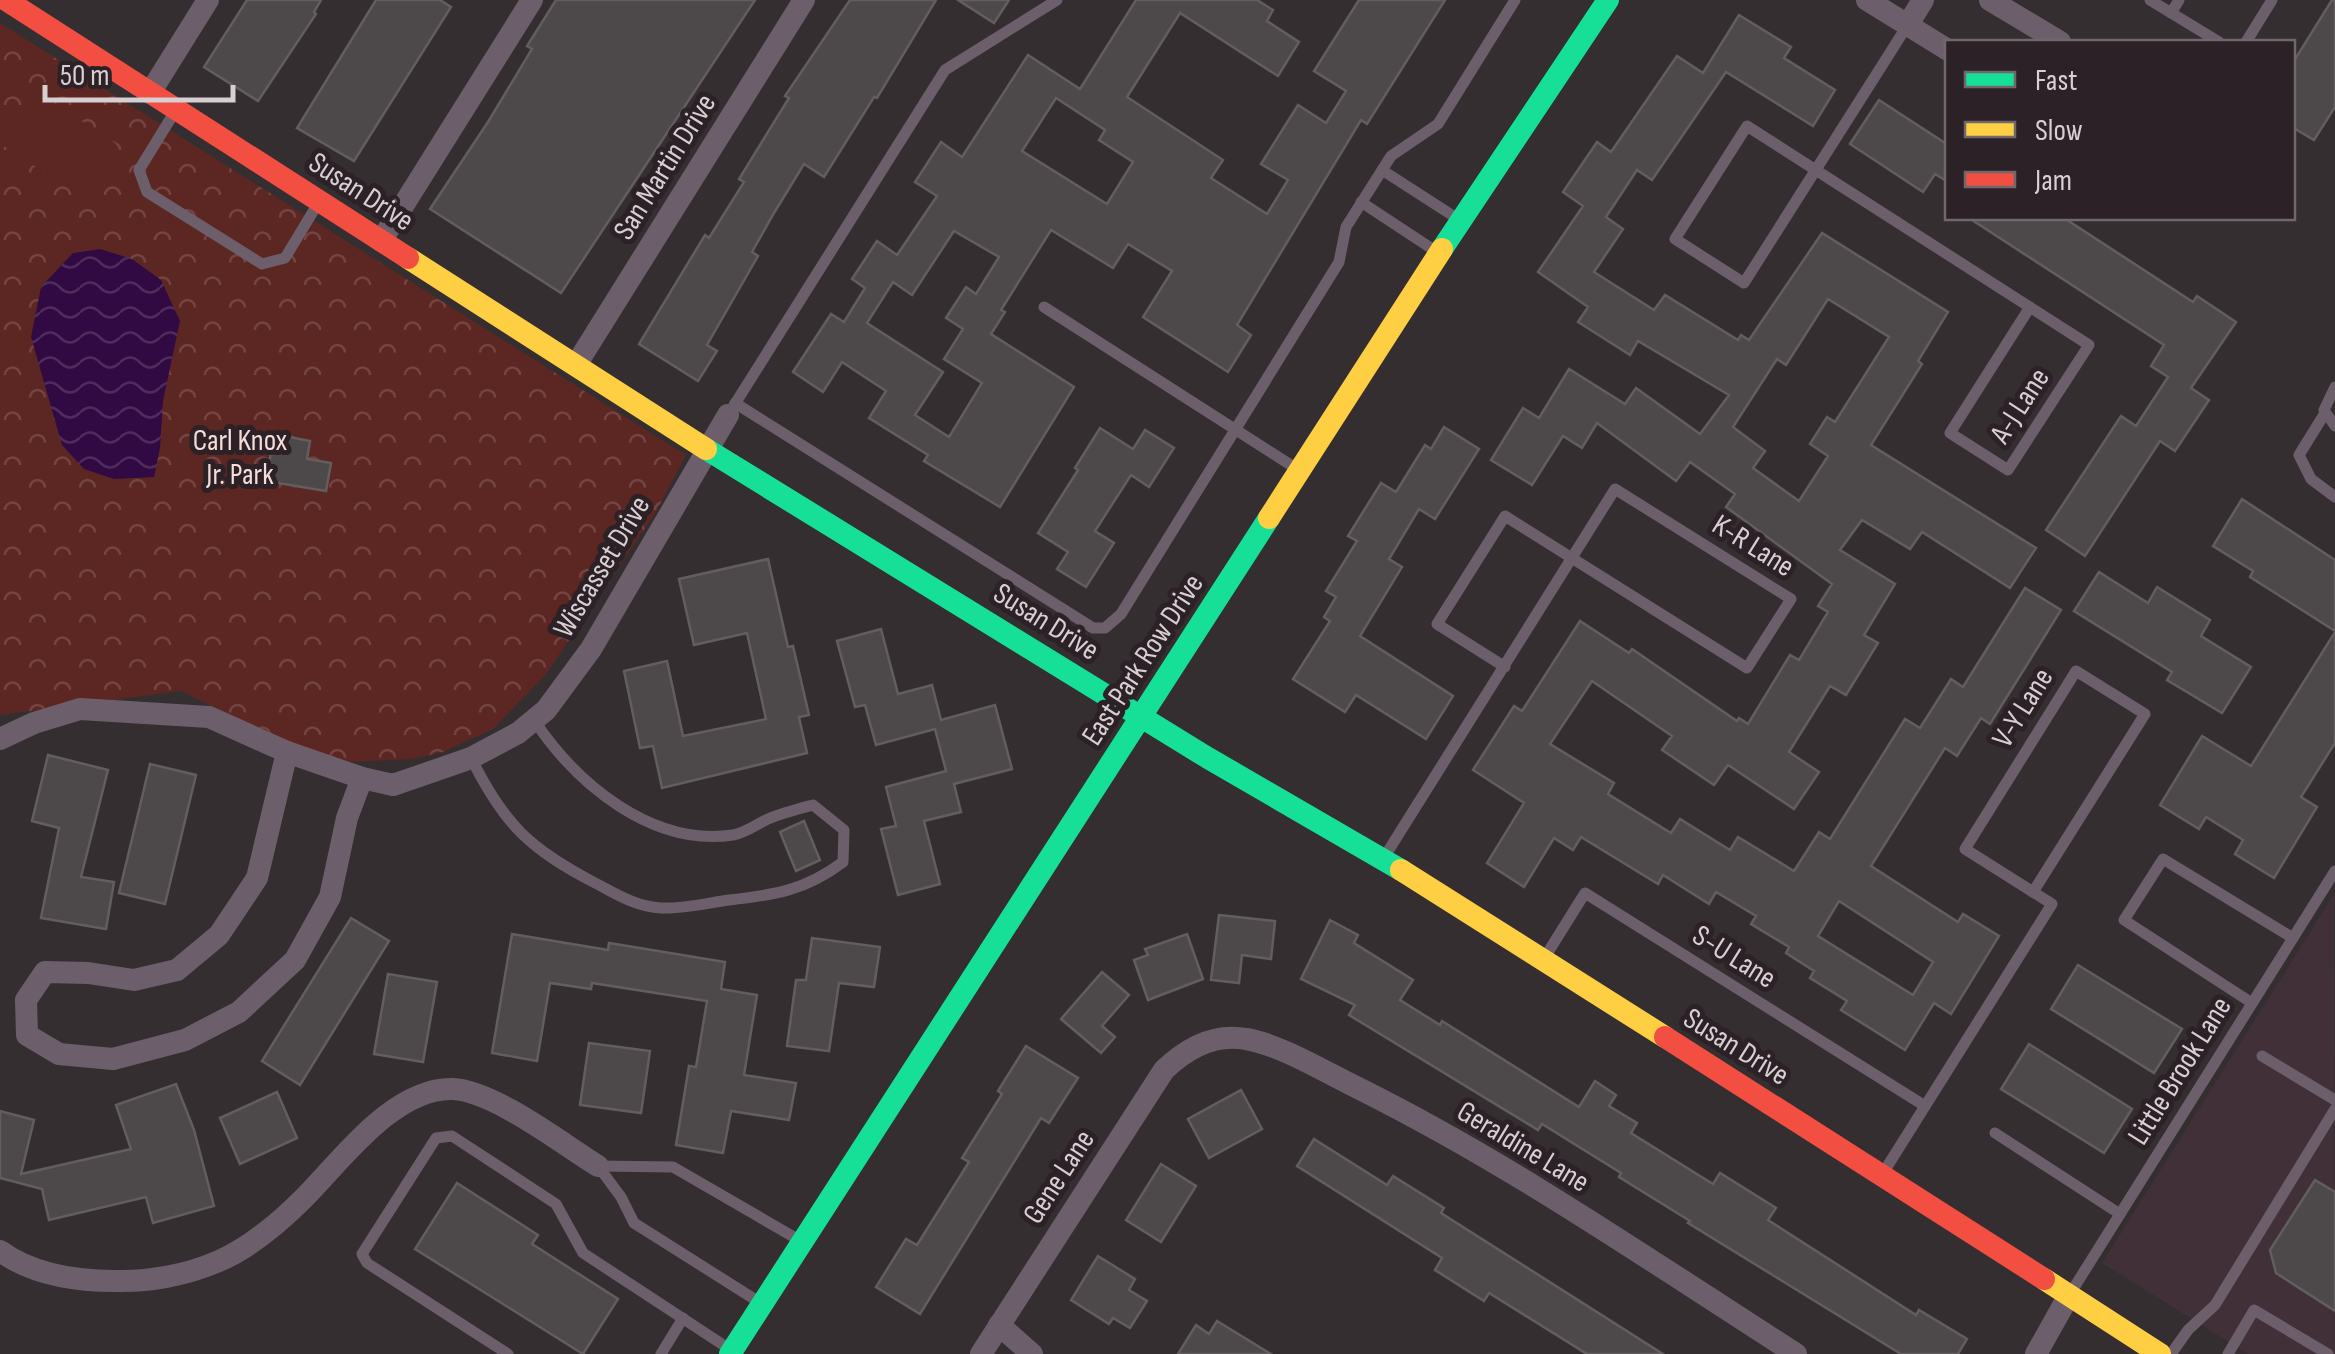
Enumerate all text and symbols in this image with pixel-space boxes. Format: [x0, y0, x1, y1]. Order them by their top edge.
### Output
scale bar [45, 40, 232, 102]
legend [1945, 40, 2295, 220]
text: 50 m [60, 58, 109, 94]
text: Fast [2035, 63, 2077, 99]
street label: San Martin Drive [606, 87, 724, 247]
text: Slow [2035, 113, 2083, 149]
street label: Susan Drive [302, 145, 420, 239]
text: Jam [2034, 163, 2072, 199]
street label: A-J Lane [1982, 362, 2057, 451]
park label: Carl Knox Jr. Park [193, 423, 287, 493]
street label: Wiscasset Drive [546, 490, 658, 644]
street label: K-R Lane [1705, 507, 1801, 585]
street label: East Park Row Drive [1074, 568, 1212, 752]
street label: Susan Drive [987, 576, 1105, 668]
street label: V-Y Lane [1985, 662, 2061, 754]
street label: S-U Lane [1686, 918, 1782, 996]
street label: Little Brook Lane [2120, 990, 2240, 1152]
street label: Susan Drive [1677, 1001, 1795, 1093]
street label: Geraldine Lane [1450, 1094, 1596, 1200]
street label: Gene Lane [1015, 1123, 1103, 1231]

